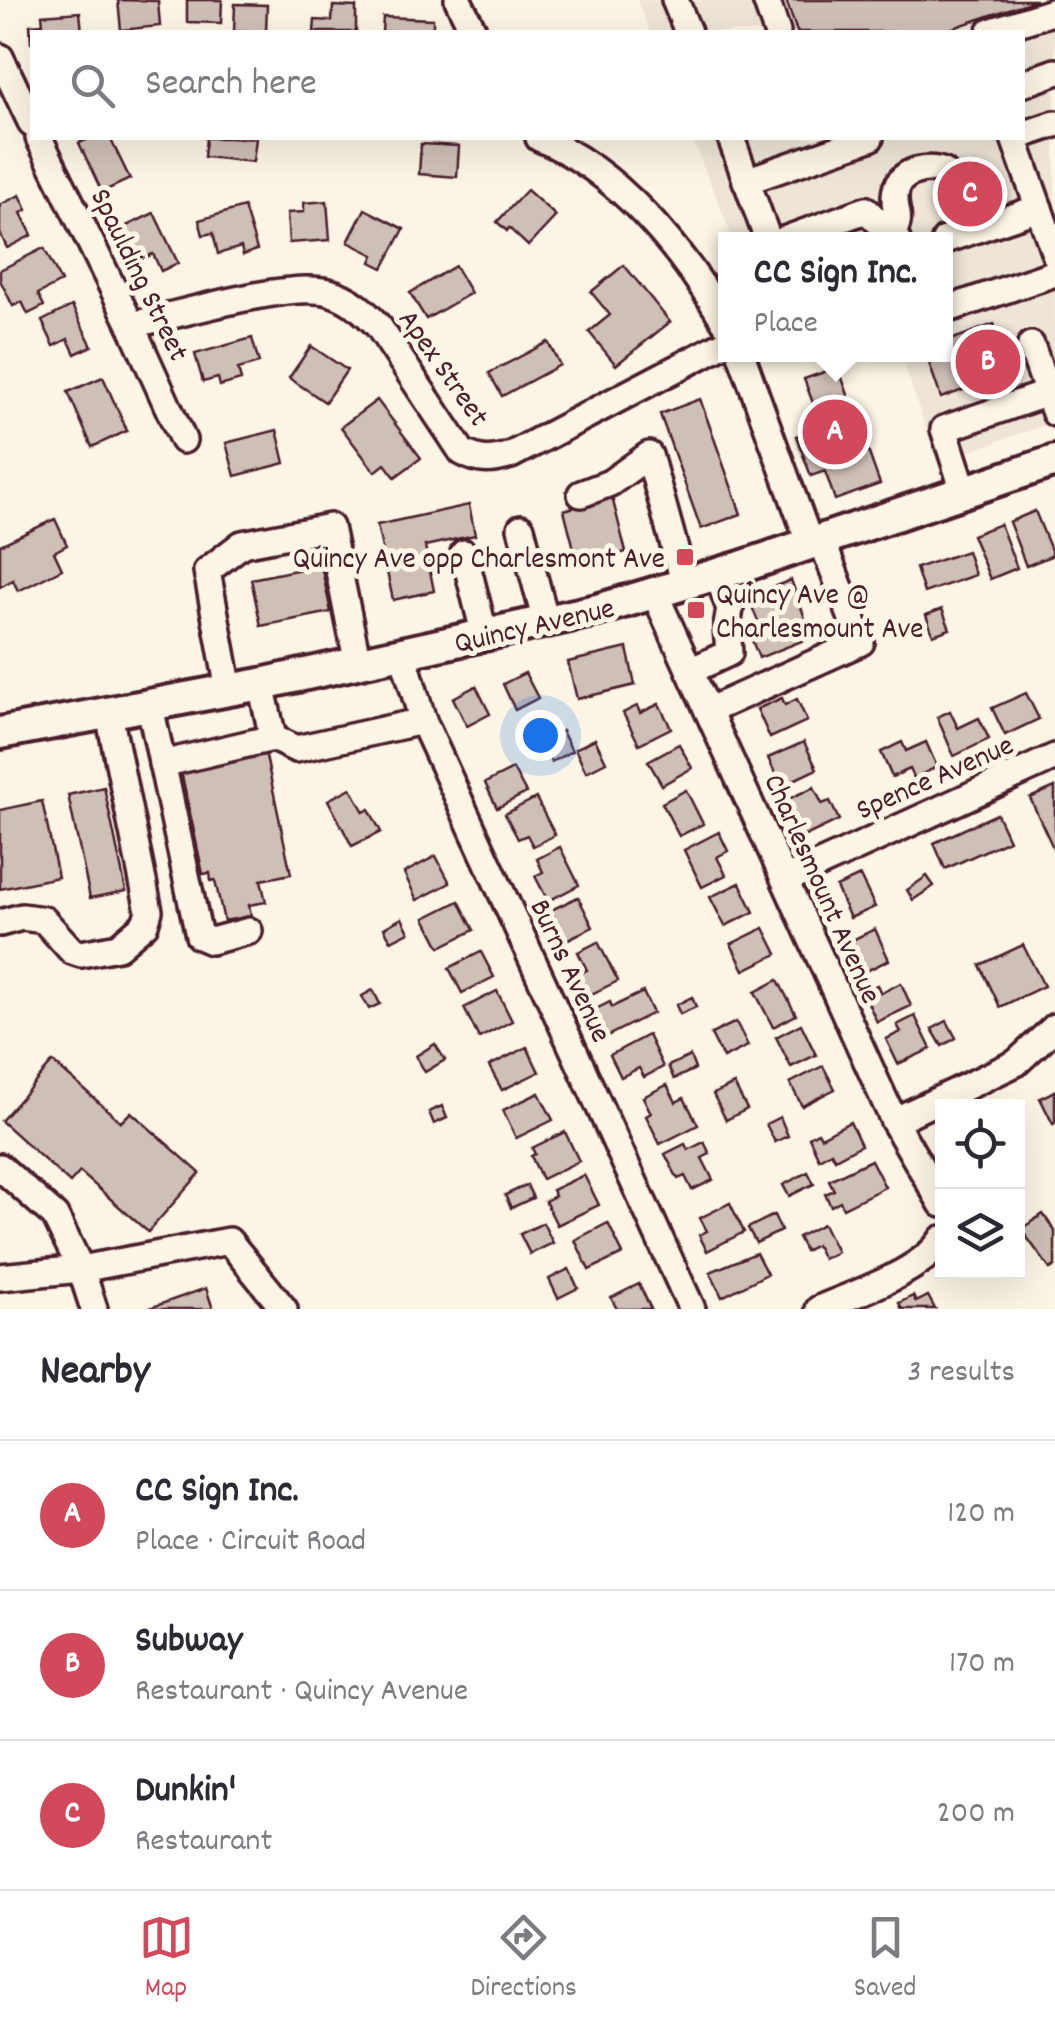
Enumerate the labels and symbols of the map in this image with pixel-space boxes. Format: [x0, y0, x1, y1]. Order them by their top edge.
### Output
pin: C [938, 156, 1002, 232]
street label: Spaulding Street [77, 182, 197, 370]
street label: Apex Street [385, 302, 497, 437]
pin: B [956, 324, 1020, 400]
pin: A [802, 394, 868, 470]
place label: Quincy Ave opp Charlesmont Ave [293, 540, 665, 583]
marker: Quincy Ave opp Charlesmont Ave [674, 546, 696, 568]
place label: Quincy Ave @ Charlesmount Ave [716, 576, 924, 653]
street label: Quincy Avenue [451, 589, 619, 668]
marker: Quincy Ave @ Charlesmount Ave [685, 599, 707, 621]
your location [515, 710, 566, 761]
street label: Spence Avenue [850, 726, 1021, 834]
street label: Charlesmount Avenue [750, 768, 890, 1012]
street label: Burns Avenue [516, 893, 620, 1051]

